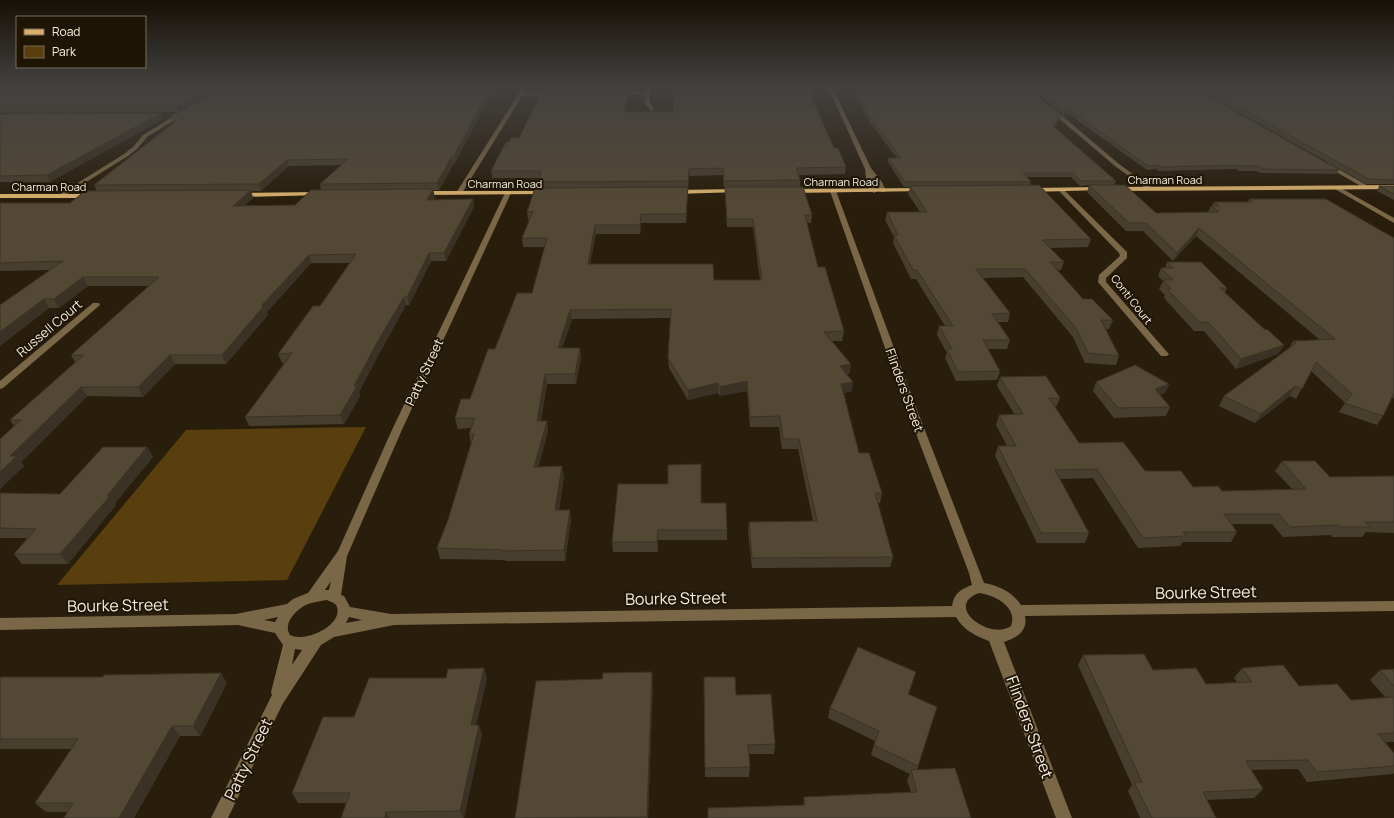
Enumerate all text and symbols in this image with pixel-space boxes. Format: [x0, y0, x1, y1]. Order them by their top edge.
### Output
legend [16, 16, 146, 68]
text: Road [52, 23, 80, 40]
text: Park [52, 43, 77, 60]
street label: Charman Road [1128, 172, 1202, 187]
street label: Charman Road [804, 174, 878, 189]
street label: Charman Road [468, 176, 542, 191]
street label: Charman Road [12, 179, 86, 194]
street label: Conti Court [1108, 271, 1156, 327]
street label: Russell Court [12, 295, 86, 361]
street label: Patty Street [401, 336, 447, 408]
street label: Flinders Street [882, 346, 928, 434]
street label: Bourke Street [1155, 580, 1257, 604]
street label: Bourke Street [625, 586, 727, 610]
street label: Bourke Street [67, 593, 169, 617]
street label: Flinders Street [1001, 673, 1059, 781]
street label: Patty Street [219, 714, 277, 804]

